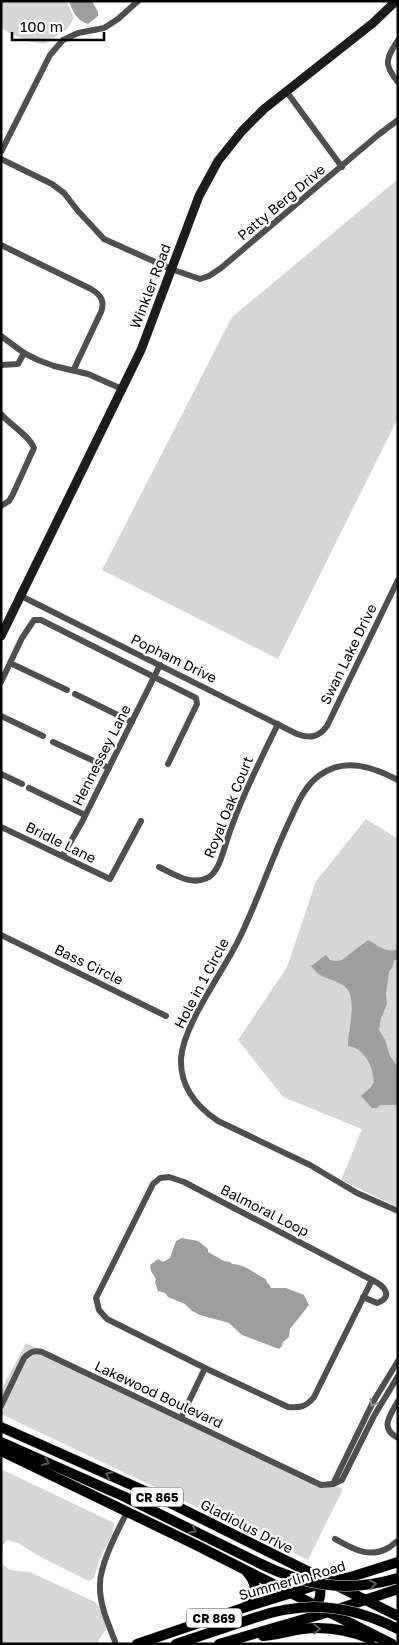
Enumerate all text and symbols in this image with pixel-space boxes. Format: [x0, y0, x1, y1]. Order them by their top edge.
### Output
scale bar [12, 10, 105, 42]
text: 100 m [20, 17, 63, 35]
street label: Patty Berg Drive [234, 160, 328, 244]
street label: Winkler Road [126, 241, 174, 331]
street label: Swan Lake Drive [316, 601, 380, 707]
street label: Popham Drive [128, 630, 220, 686]
street label: Hennessey Lane [68, 702, 134, 808]
street label: Royal Oak Court [200, 754, 256, 860]
street label: Bridle Lane [23, 818, 99, 866]
street label: Hole in 1 Circle [170, 935, 232, 1031]
street label: Bass Circle [52, 940, 126, 988]
street label: Balmoral Loop [218, 1180, 312, 1240]
street label: Lakewood Boulevard [92, 1357, 226, 1431]
one-way arrow [369, 1398, 379, 1407]
one-way arrow [41, 1455, 50, 1466]
one-way arrow [105, 1470, 114, 1481]
road number: CR 865 [131, 1488, 183, 1506]
street label: Gladiolus Drive [198, 1495, 296, 1557]
one-way arrow [188, 1524, 197, 1534]
street label: Summerlin Road [237, 1557, 347, 1603]
one-way arrow [369, 1579, 378, 1589]
road number: CR 869 [186, 1609, 242, 1628]
one-way arrow [314, 1624, 322, 1634]

